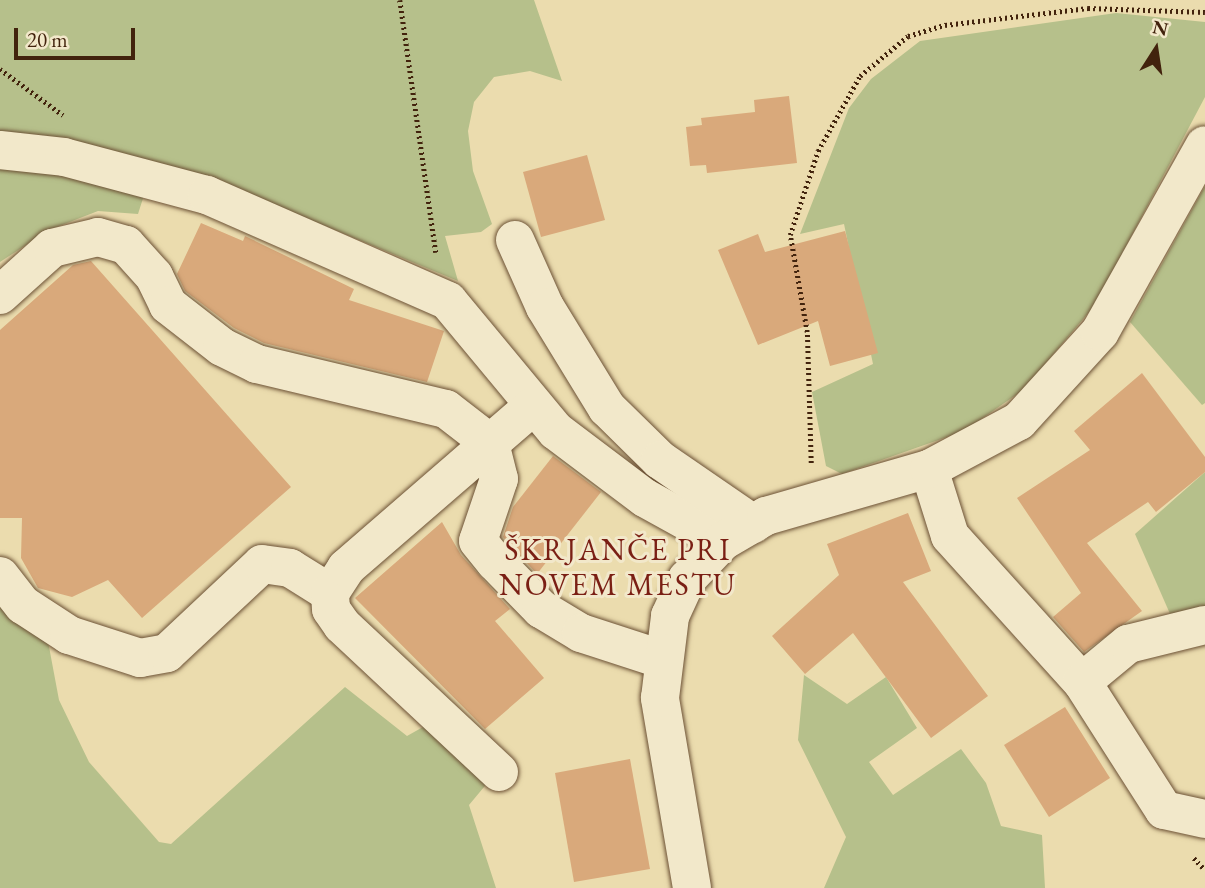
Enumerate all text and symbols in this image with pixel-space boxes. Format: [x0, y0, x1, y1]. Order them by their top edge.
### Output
scale bar [18, 14, 138, 58]
north arrow [1121, 14, 1191, 84]
text: N [1150, 14, 1171, 42]
text: 20 m [27, 26, 68, 53]
district label: ŠKRJANČE PRI NOVEM MESTU [500, 532, 736, 602]

